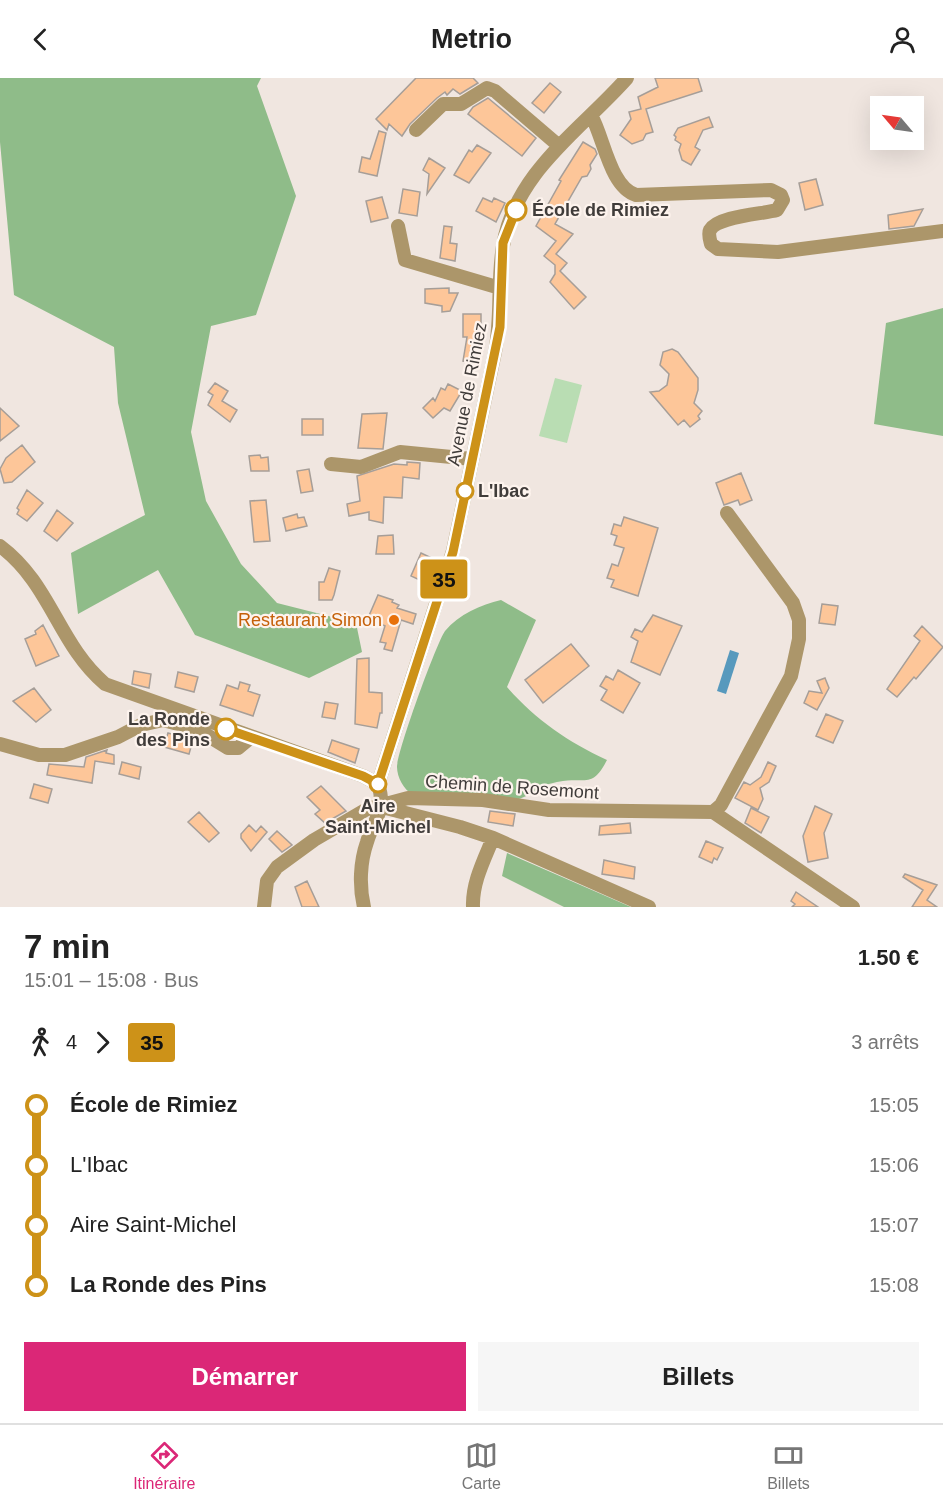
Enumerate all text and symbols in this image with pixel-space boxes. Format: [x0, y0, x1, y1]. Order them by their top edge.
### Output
icon: back [24, 23, 57, 56]
icon: person [886, 23, 919, 56]
text: Metrio [431, 24, 512, 54]
north arrow [870, 96, 924, 150]
map controls [870, 96, 924, 150]
marker: École de Rimiez [505, 199, 527, 221]
place label: École de Rimiez [532, 199, 669, 220]
street label: Avenue de Rimiez [443, 321, 491, 467]
place label: L'Ibac [478, 481, 529, 501]
marker: L'Ibac [456, 482, 474, 500]
line badge: 35 [417, 560, 471, 598]
text: 35 [432, 568, 456, 591]
place label: Restaurant Simon [238, 610, 382, 630]
marker: Restaurant Simon [387, 613, 401, 627]
place label: La Ronde des Pins [128, 709, 210, 750]
marker: La Ronde des Pins [215, 718, 237, 740]
street label: Chemin de Rosemont [424, 771, 600, 803]
marker: Aire Saint-Michel [369, 775, 387, 793]
place label: Aire Saint-Michel [325, 796, 431, 837]
text: 7 min [24, 928, 110, 965]
text: 1.50 € [858, 945, 919, 970]
text: 15:01 – 15:08 · Bus [24, 969, 199, 991]
icon: walk [24, 1026, 57, 1059]
icon: forward [86, 1026, 119, 1059]
text: 4 [66, 1031, 77, 1053]
text: 35 [140, 1031, 163, 1054]
text: 3 arrêts [851, 1031, 919, 1053]
text: École de Rimiez [70, 1092, 238, 1117]
text: 15:05 [869, 1094, 919, 1116]
text: L'Ibac [70, 1152, 128, 1177]
text: 15:06 [869, 1154, 919, 1176]
text: Aire Saint-Michel [70, 1212, 236, 1237]
text: 15:07 [869, 1214, 919, 1236]
text: La Ronde des Pins [70, 1272, 267, 1297]
text: 15:08 [869, 1274, 919, 1296]
button: Démarrer [24, 1342, 466, 1411]
button: Billets [478, 1342, 919, 1411]
tab: Itinéraire [133, 1439, 195, 1493]
tab: Carte [462, 1439, 501, 1493]
tab: Billets [767, 1439, 810, 1493]

